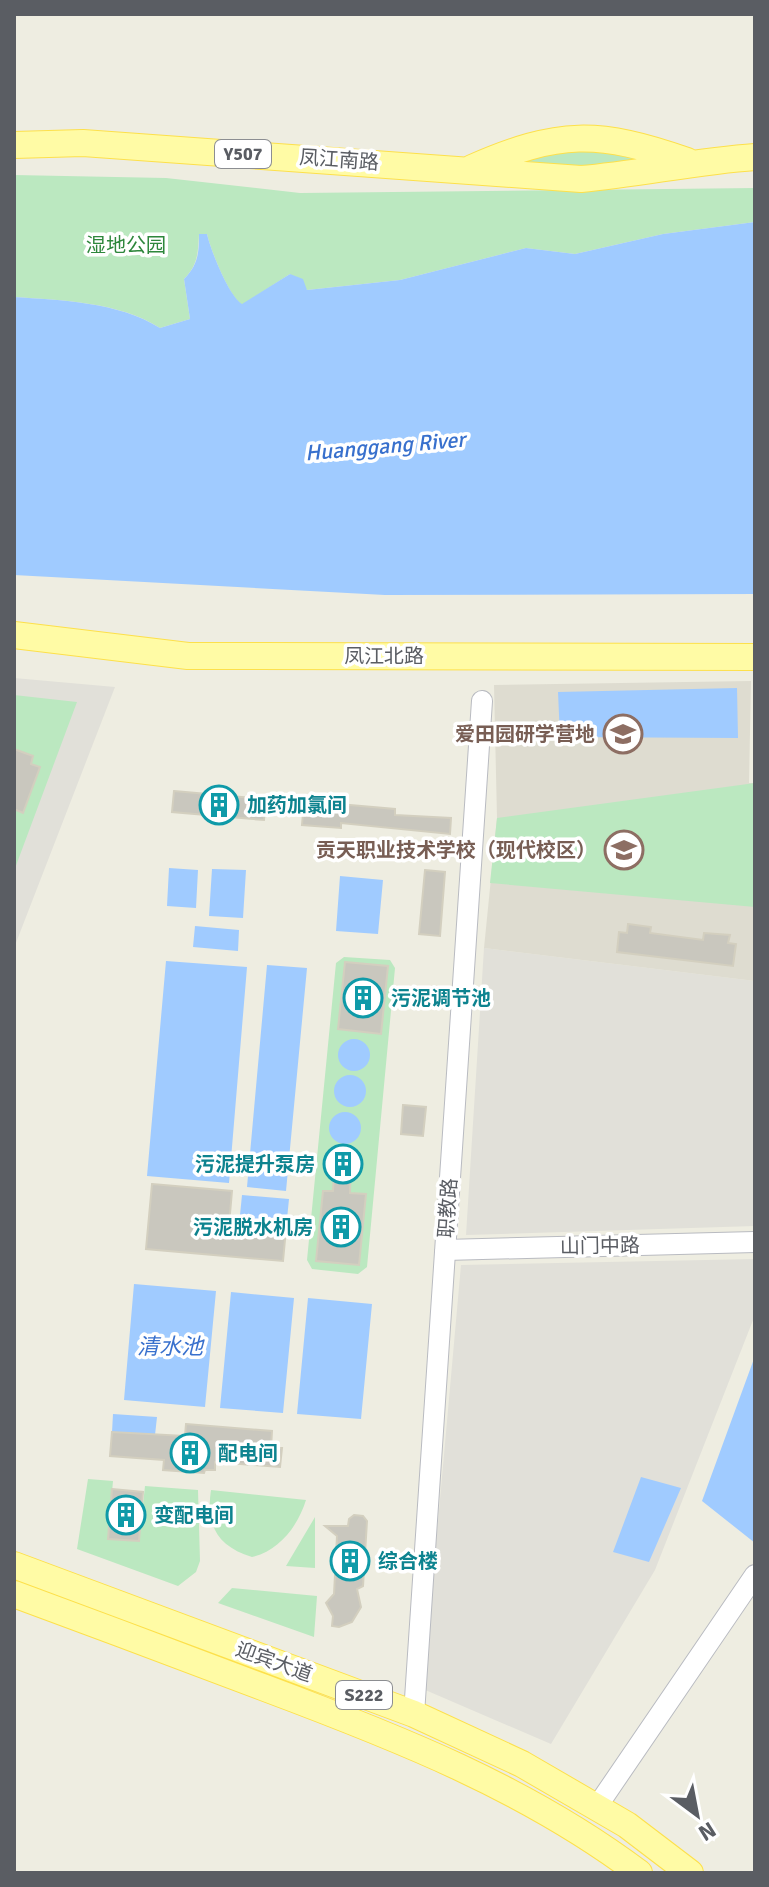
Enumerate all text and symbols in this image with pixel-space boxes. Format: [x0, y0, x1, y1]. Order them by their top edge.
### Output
road number: Y507 [215, 140, 271, 168]
street label: 凤江南路 [298, 145, 380, 175]
park label: 湿地公园 [86, 233, 166, 258]
water label: Huanggang River [304, 425, 469, 466]
street label: 凤江北路 [344, 644, 424, 669]
school or university icon: 爱田园研学营地 [602, 713, 644, 755]
place label: 爱田园研学营地 [455, 722, 595, 747]
building icon: 加药加氯间 [198, 784, 240, 826]
place label: 加药加氯间 [247, 793, 347, 818]
school or university icon: 贡天职业技术学校（现代校区） [603, 829, 645, 871]
place label: 贡天职业技术学校（现代校区） [316, 838, 596, 863]
building icon: 污泥调节池 [342, 977, 384, 1019]
place label: 污泥调节池 [391, 986, 491, 1011]
building icon: 污泥提升泵房 [322, 1143, 364, 1185]
place label: 污泥提升泵房 [195, 1152, 315, 1177]
street label: 职教路 [433, 1177, 463, 1239]
building icon: 污泥脱水机房 [320, 1206, 362, 1248]
place label: 污泥脱水机房 [193, 1215, 313, 1240]
street label: 山门中路 [560, 1233, 640, 1259]
water label: 清水池 [137, 1333, 205, 1360]
building icon: 配电间 [169, 1432, 211, 1474]
place label: 配电间 [218, 1441, 278, 1466]
building icon: 变配电间 [105, 1494, 147, 1536]
place label: 变配电间 [154, 1503, 234, 1528]
building icon: 综合楼 [329, 1540, 371, 1582]
place label: 综合楼 [378, 1549, 438, 1574]
street label: 迎宾大道 [232, 1637, 316, 1687]
road number: S222 [336, 1681, 392, 1709]
north arrow [657, 1775, 737, 1855]
text: N [694, 1816, 721, 1847]

